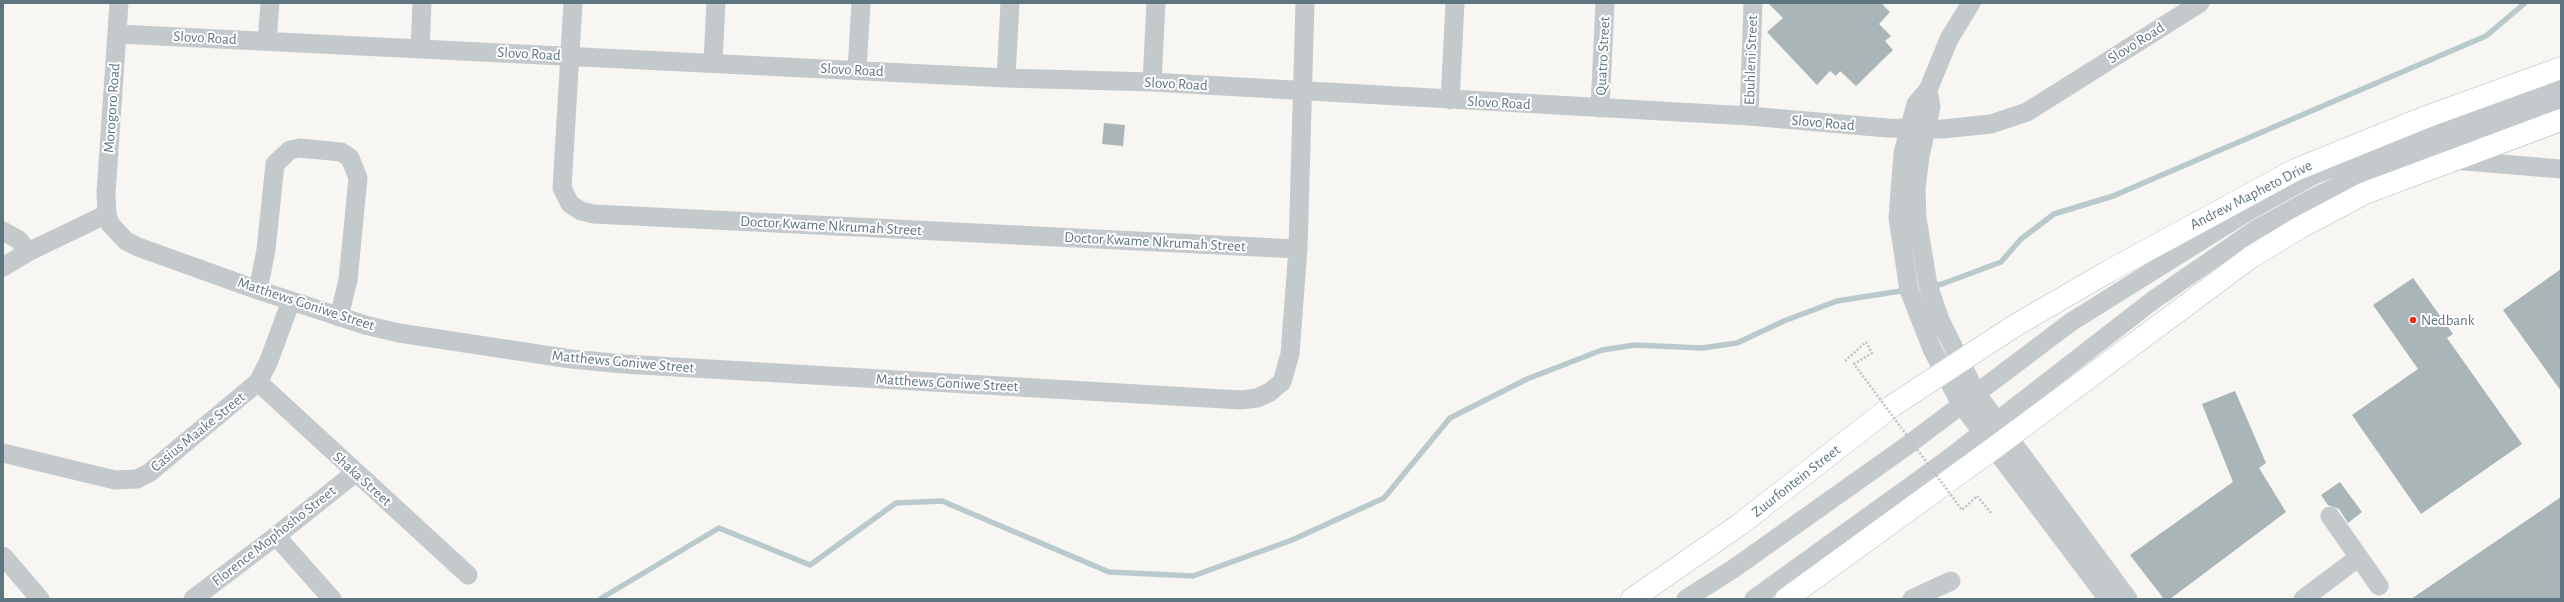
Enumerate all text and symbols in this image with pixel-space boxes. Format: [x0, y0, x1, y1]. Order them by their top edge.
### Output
street label: Ebuhleni Street [1740, 15, 1762, 105]
street label: Quatro Street [1592, 16, 1614, 96]
street label: Slovo Road [2104, 19, 2168, 67]
street label: Slovo Road [173, 27, 237, 49]
street label: Slovo Road [497, 43, 561, 65]
street label: Slovo Road [820, 59, 884, 81]
street label: Morogoro Road [100, 62, 124, 154]
street label: Slovo Road [1144, 73, 1208, 95]
street label: Slovo Road [1467, 92, 1531, 114]
street label: Slovo Road [1791, 111, 1855, 135]
street label: Andrew Mapheto Drive [2187, 156, 2315, 234]
street label: Doctor Kwame Nkrumah Street [740, 212, 922, 240]
street label: Doctor Kwame Nkrumah Street [1064, 228, 1246, 256]
street label: Matthews Goniwe Street [235, 273, 377, 335]
place label: Nedbank [2421, 311, 2475, 329]
marker: Nedbank [2408, 315, 2418, 325]
street label: Matthews Goniwe Street [551, 347, 695, 377]
street label: Matthews Goniwe Street [875, 370, 1019, 396]
street label: Casius Maake Street [147, 388, 249, 476]
street label: Zuurfontein Street [1748, 441, 1844, 521]
street label: Shaka Street [329, 448, 395, 510]
street label: Florence Mophosho Street [208, 482, 340, 590]

